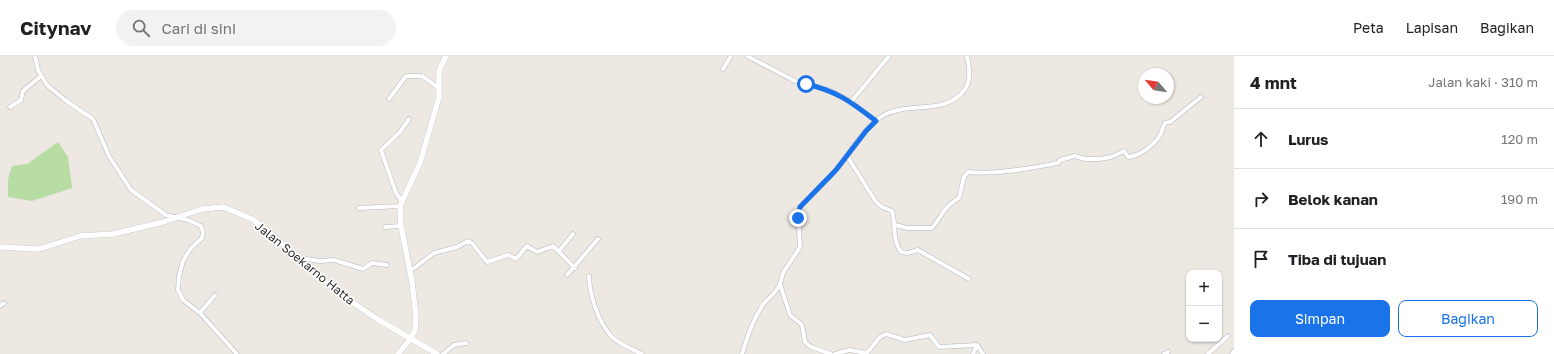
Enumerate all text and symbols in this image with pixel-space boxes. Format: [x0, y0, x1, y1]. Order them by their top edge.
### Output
search box [116, 10, 396, 46]
text: Citynav [20, 16, 92, 39]
icon: search [130, 17, 152, 39]
text: Cari di sini [162, 19, 236, 37]
text: Peta [1353, 19, 1384, 36]
text: Lapisan [1406, 19, 1458, 36]
text: Bagikan [1480, 19, 1534, 36]
north arrow [1138, 68, 1174, 104]
text: 4 mnt [1250, 72, 1297, 93]
text: Jalan kaki · 310 m [1428, 74, 1538, 90]
route start [797, 75, 815, 93]
icon: ahead [1250, 128, 1272, 150]
text: Lurus [1288, 130, 1329, 148]
text: 120 m [1501, 131, 1538, 147]
icon: right [1250, 188, 1272, 210]
text: Belok kanan [1288, 190, 1378, 208]
text: 190 m [1501, 191, 1538, 207]
route end [789, 209, 807, 227]
street label: Jalan Soekarno Hatta [252, 218, 358, 308]
icon: arrive [1250, 248, 1272, 270]
text: Tiba di tujuan [1288, 250, 1386, 268]
map controls [1186, 270, 1222, 342]
button: + [1186, 270, 1222, 306]
button: Simpan [1250, 300, 1390, 337]
button: Bagikan [1398, 300, 1538, 337]
button: − [1186, 306, 1222, 342]

